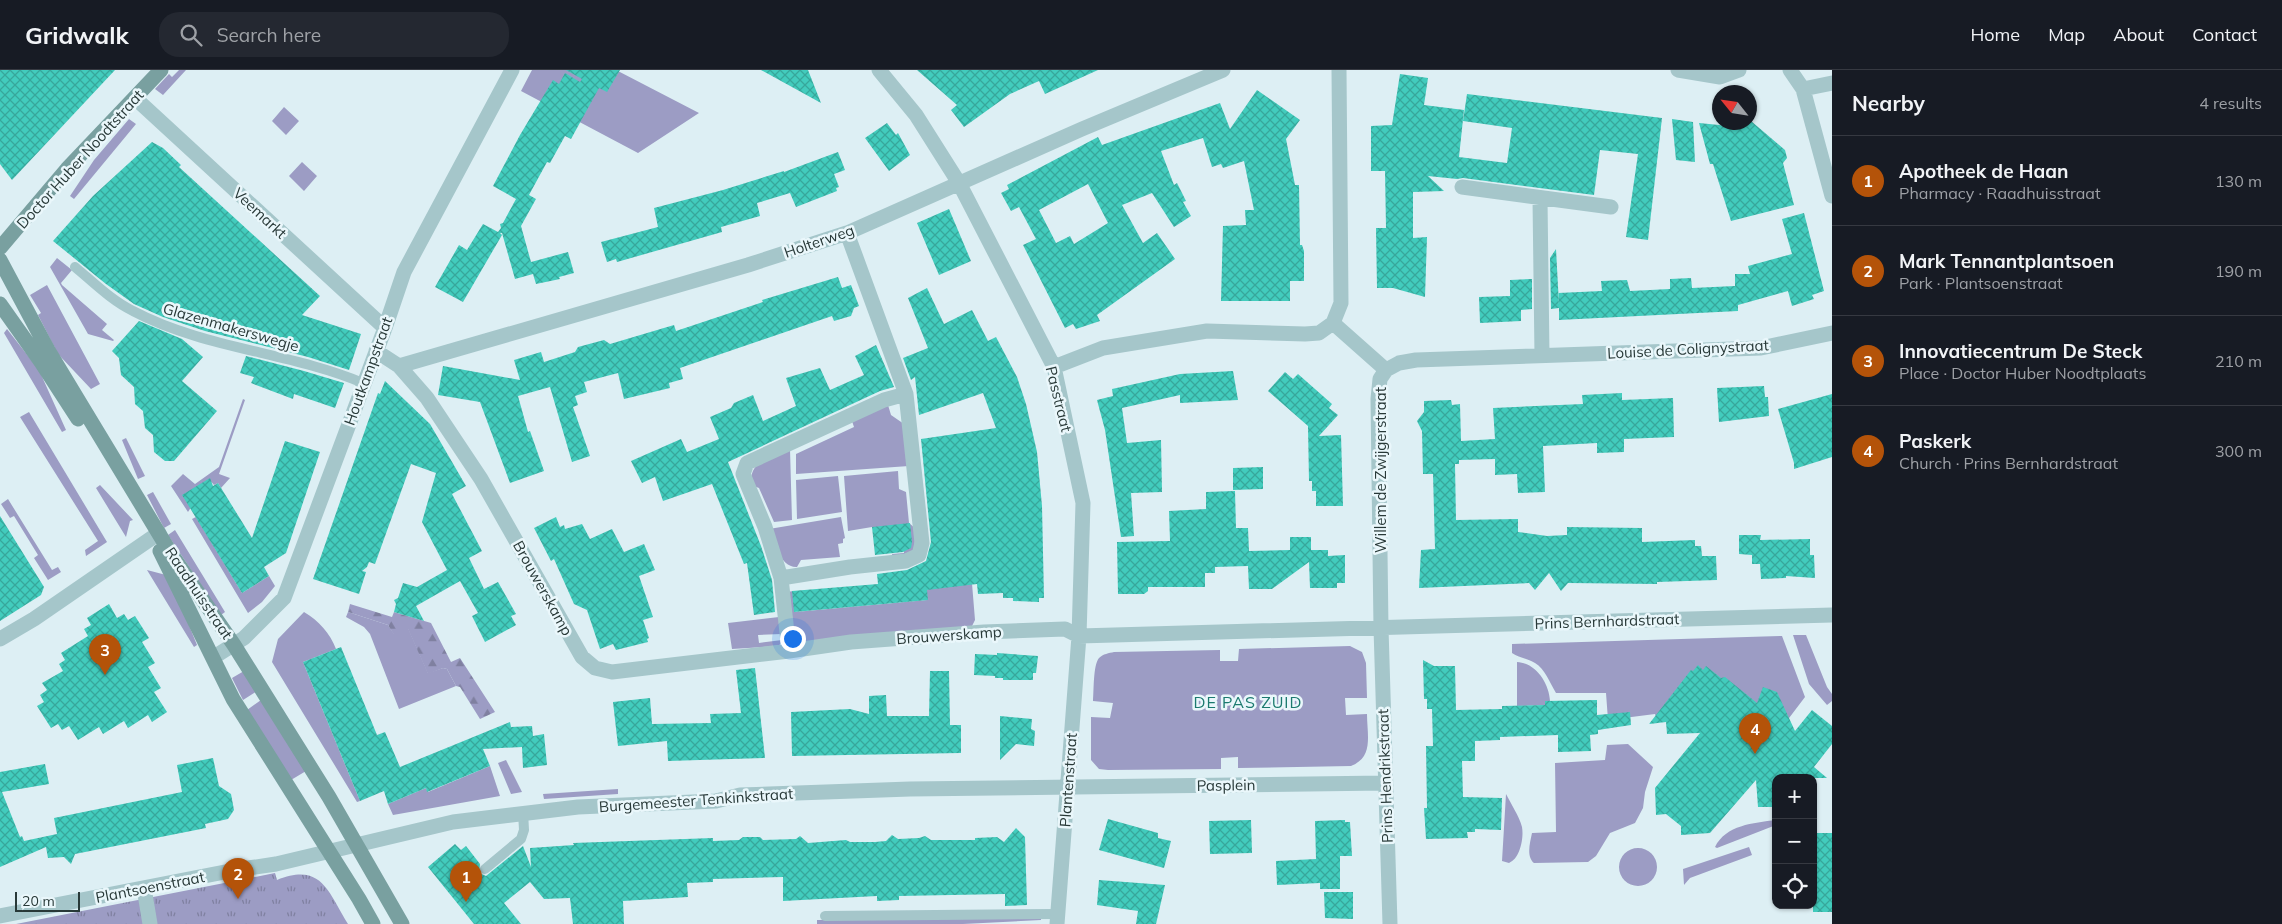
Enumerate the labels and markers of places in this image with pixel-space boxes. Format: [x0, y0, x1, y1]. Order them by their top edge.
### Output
pin: 3 [89, 634, 121, 675]
pin: 4 [1739, 713, 1771, 754]
pin: 2 [222, 858, 254, 899]
pin: 1 [450, 861, 482, 902]

